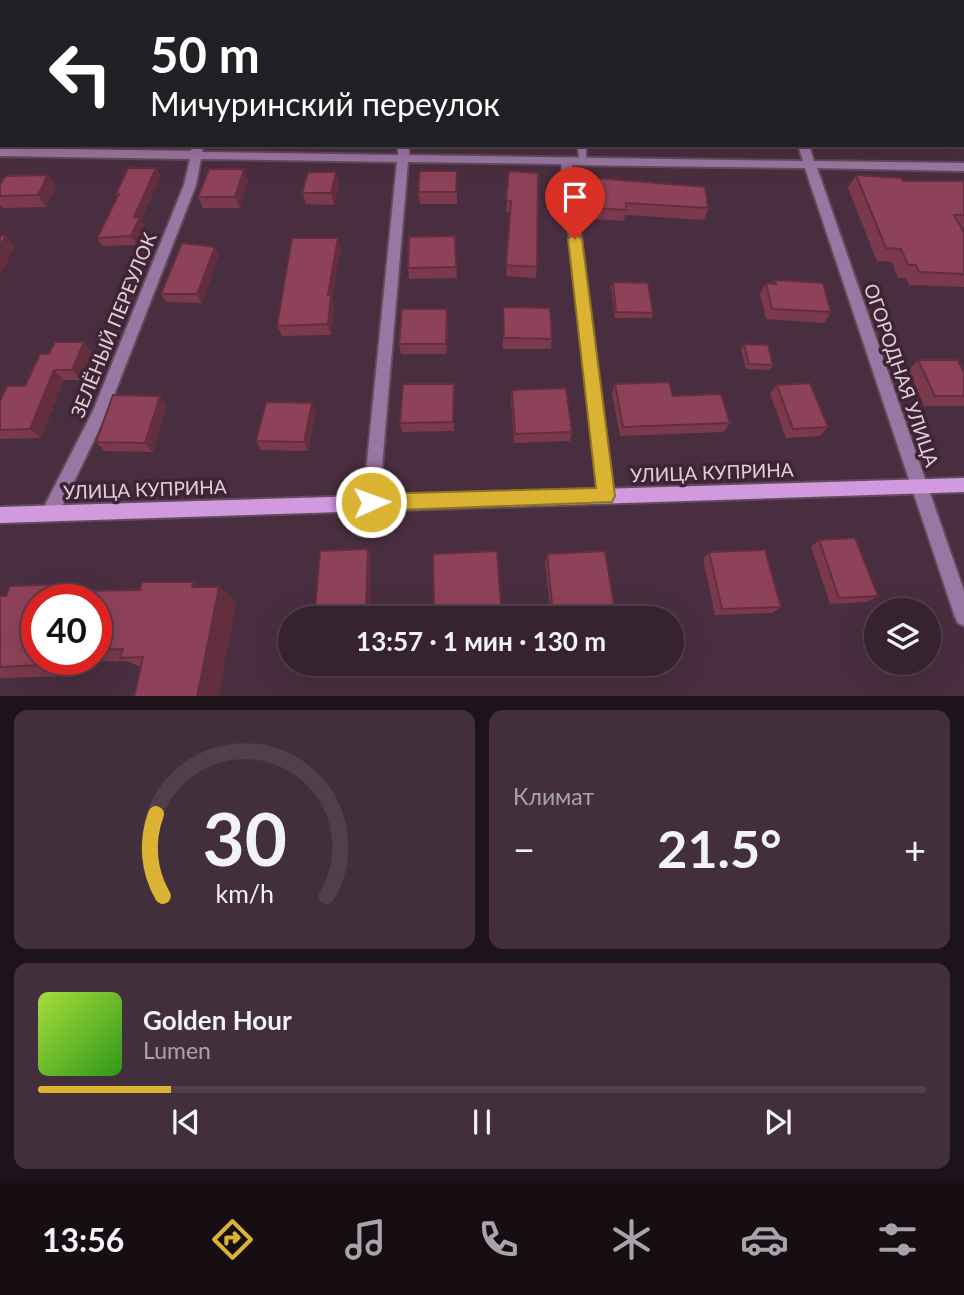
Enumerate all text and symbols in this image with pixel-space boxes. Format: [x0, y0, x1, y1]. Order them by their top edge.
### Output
text: 50 m [150, 25, 260, 83]
icon: left [35, 28, 126, 119]
text: Мичуринский переулок [150, 84, 500, 123]
pin [545, 167, 605, 239]
icon: arrive [556, 178, 594, 216]
street label: ЗЕЛЁНЫЙ ПЕРЕУЛОК [65, 229, 161, 421]
street label: ОГОРОДНАЯ УЛИЦА [860, 280, 944, 470]
street label: УЛИЦА КУПРИНА [630, 458, 794, 486]
position arrow [334, 465, 408, 539]
street label: УЛИЦА КУПРИНА [63, 475, 227, 503]
speed limit sign: 40 [21, 584, 112, 675]
map controls [864, 598, 941, 675]
button: layers [864, 598, 941, 675]
text: 13:57 · 1 мин · 130 m [356, 625, 606, 657]
text: Климат [513, 782, 594, 810]
text: 30 [202, 794, 287, 882]
text: 21.5° [657, 817, 782, 879]
text: − [513, 826, 535, 872]
text: + [904, 826, 926, 872]
text: km/h [215, 877, 274, 907]
text: Golden Hour [143, 1004, 292, 1036]
text: Lumen [143, 1036, 211, 1064]
icon: previous [167, 1103, 205, 1141]
icon: pause [463, 1103, 501, 1141]
icon: next [759, 1103, 797, 1141]
icon: directions [208, 1215, 257, 1264]
icon: music [341, 1215, 390, 1264]
icon: phone [474, 1215, 523, 1264]
icon: climate [607, 1215, 656, 1264]
icon: car [740, 1215, 789, 1264]
icon: filters [873, 1215, 922, 1264]
text: 13:56 [42, 1220, 124, 1259]

